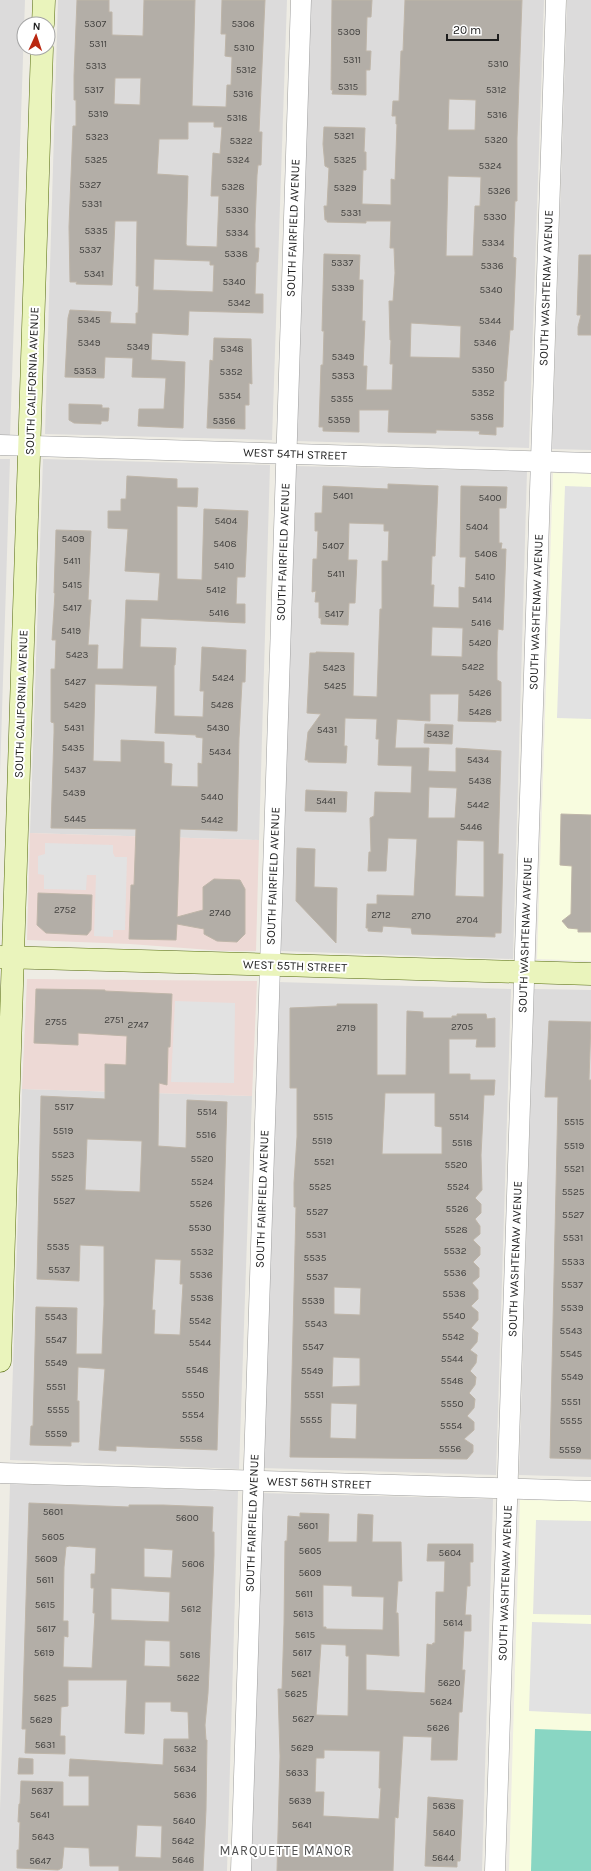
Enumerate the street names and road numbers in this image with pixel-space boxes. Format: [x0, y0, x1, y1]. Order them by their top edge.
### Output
street label: SOUTH FAIRFIELD AVENUE [284, 159, 302, 297]
street label: SOUTH WASHTENAW AVENUE [536, 210, 556, 366]
street label: SOUTH CALIFORNIA AVENUE [22, 307, 42, 455]
street label: WEST 54TH STREET [243, 445, 347, 463]
street label: SOUTH FAIRFIELD AVENUE [274, 483, 292, 621]
street label: SOUTH WASHTENAW AVENUE [526, 534, 546, 690]
street label: SOUTH CALIFORNIA AVENUE [11, 630, 31, 778]
street label: SOUTH FAIRFIELD AVENUE [264, 807, 282, 945]
street label: SOUTH WASHTENAW AVENUE [515, 857, 535, 1013]
street label: WEST 55TH STREET [243, 957, 347, 975]
street label: SOUTH FAIRFIELD AVENUE [253, 1130, 271, 1268]
street label: SOUTH WASHTENAW AVENUE [505, 1181, 525, 1337]
street label: SOUTH FAIRFIELD AVENUE [243, 1454, 261, 1592]
street label: WEST 56TH STREET [267, 1474, 371, 1492]
street label: SOUTH WASHTENAW AVENUE [495, 1505, 515, 1661]

